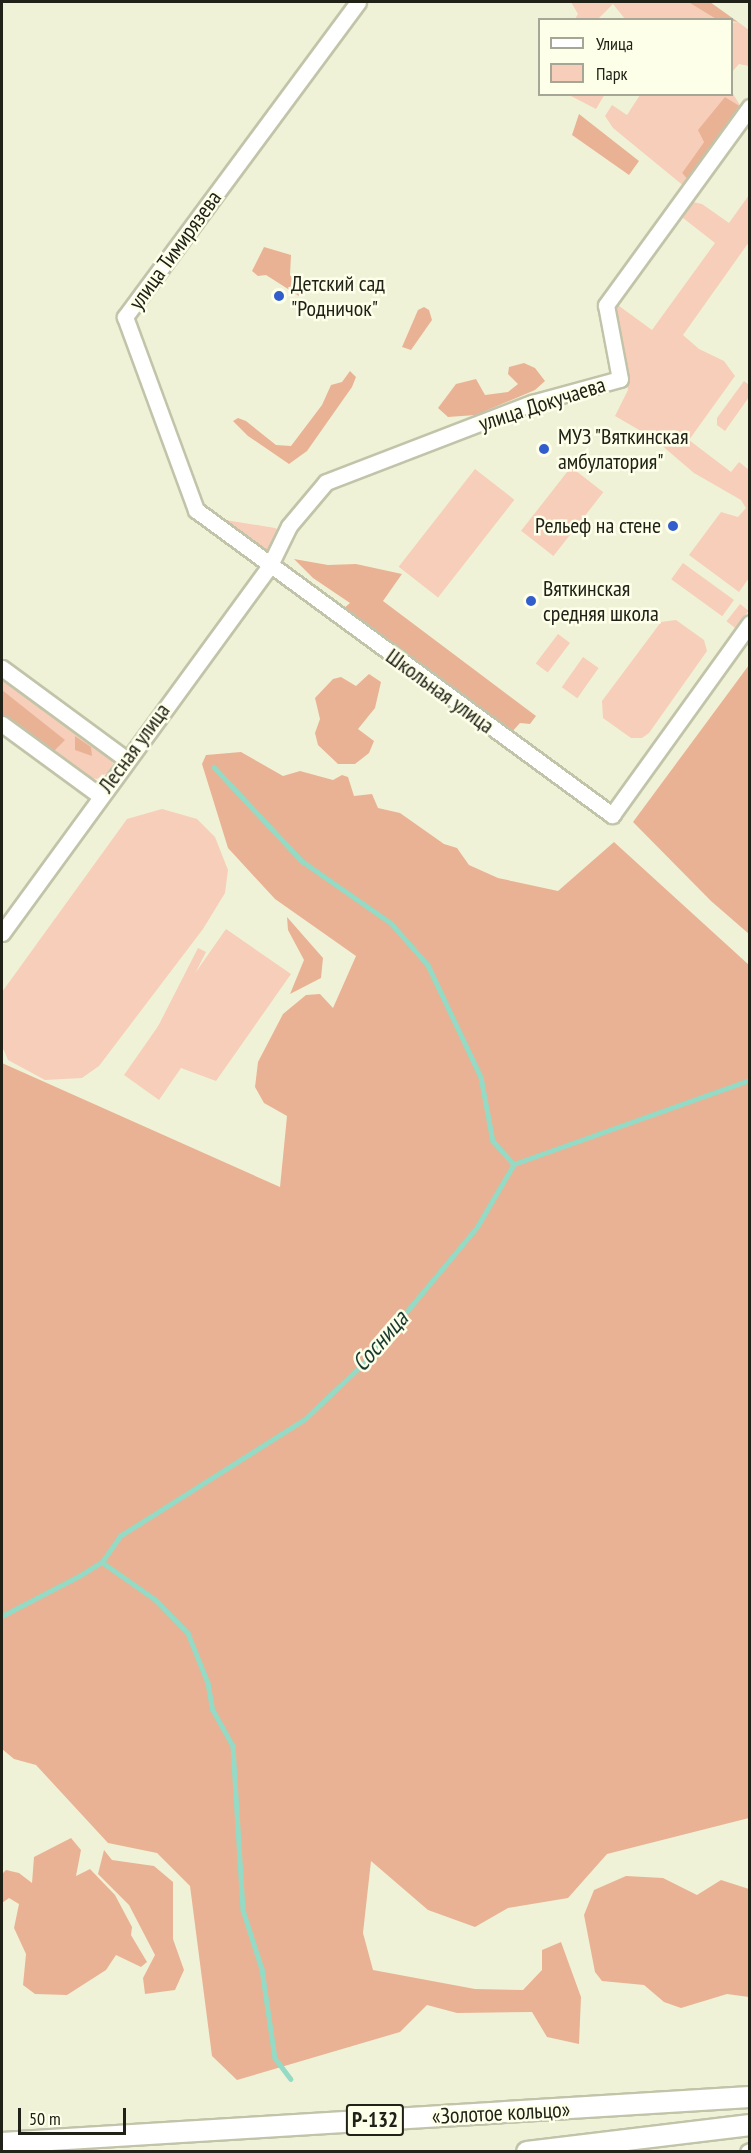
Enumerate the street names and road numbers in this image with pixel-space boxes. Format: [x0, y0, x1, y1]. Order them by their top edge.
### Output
street label: улица Тимирязева [123, 185, 227, 315]
street label: улица Докучаева [475, 371, 609, 437]
street label: Школьная улица [381, 643, 499, 739]
street label: Лесная улица [93, 698, 175, 798]
street label: «Золотое кольцо» [431, 2096, 571, 2130]
road number: Р-132 [345, 2102, 405, 2138]

